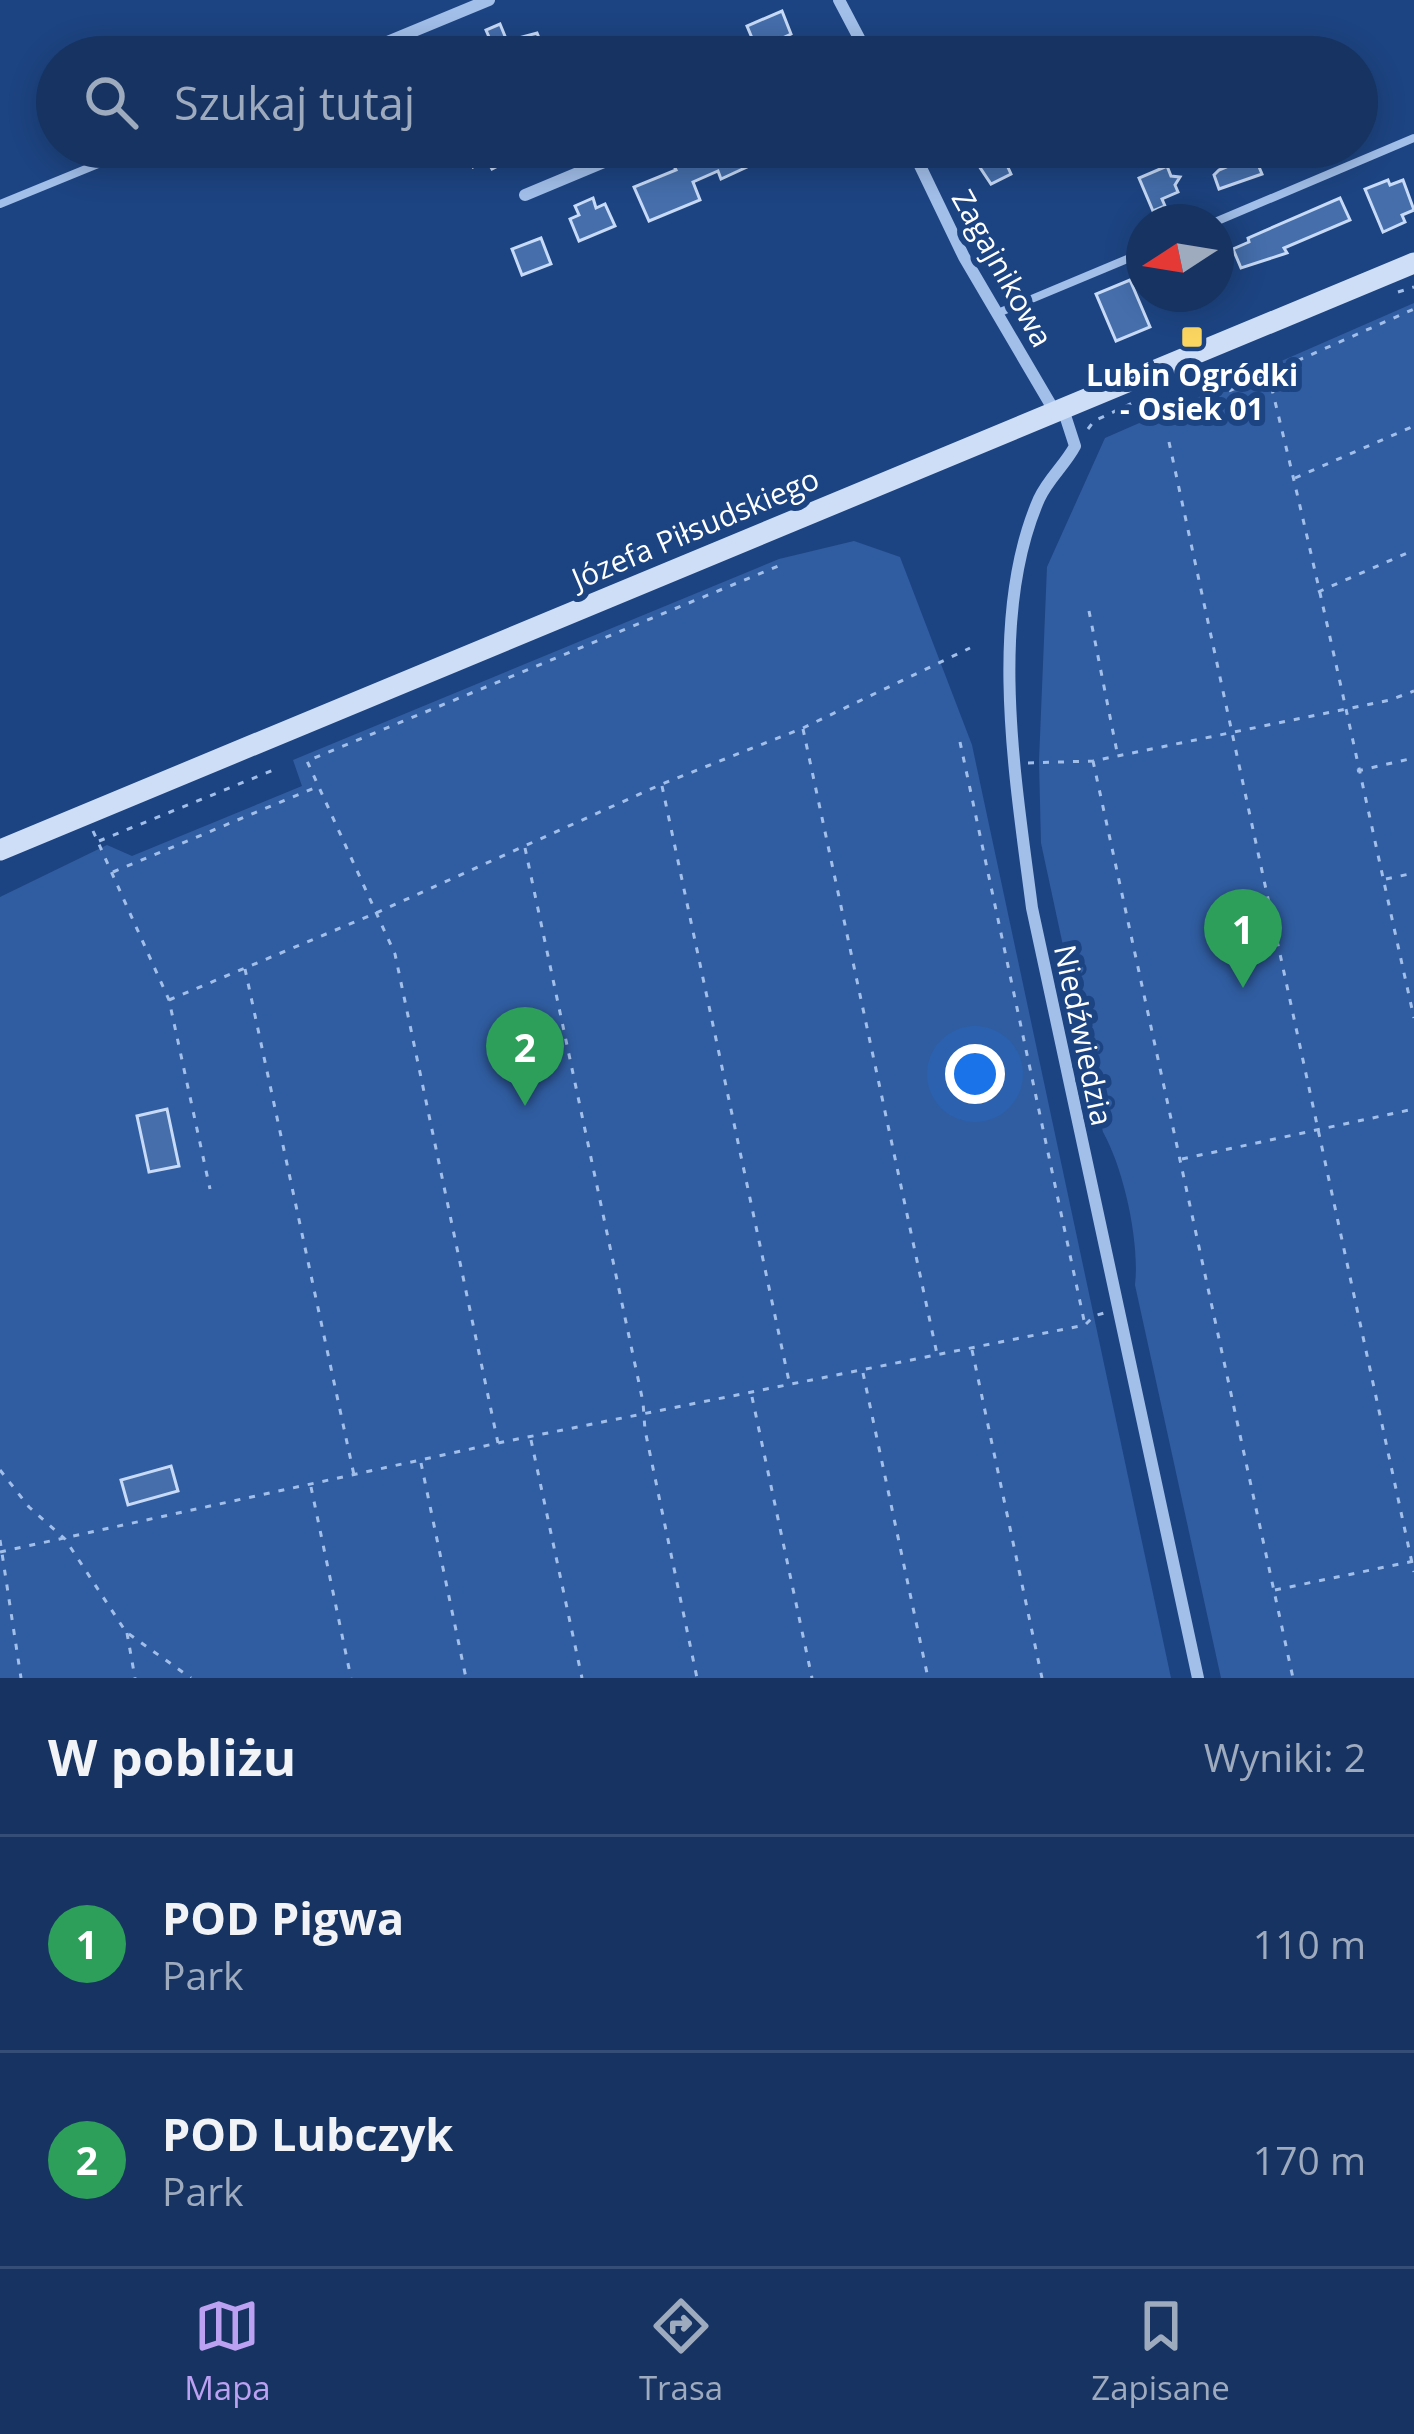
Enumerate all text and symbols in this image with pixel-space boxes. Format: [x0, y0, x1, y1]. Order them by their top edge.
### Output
search box [36, 36, 1378, 168]
icon: search [78, 69, 144, 135]
text: Szukaj tutaj [174, 72, 415, 133]
street label: Zagajnikowa [943, 182, 1063, 354]
north arrow [1126, 204, 1234, 312]
marker: Lubin Ogródki - Osiek 01 [1179, 324, 1205, 350]
place label: Lubin Ogródki - Osiek 01 [1086, 354, 1298, 429]
street label: Józefa Piłsudskiego [562, 457, 825, 600]
pin: 1 [1204, 889, 1282, 988]
street label: Niedźwiedzia [1045, 941, 1123, 1129]
pin: 2 [486, 1007, 564, 1106]
your location [945, 1044, 1005, 1104]
text: W pobliżu [48, 1721, 296, 1791]
text: Wyniki: 2 [1204, 1730, 1366, 1783]
text: POD Pigwa [162, 1887, 404, 1948]
text: 1 [76, 1917, 98, 1970]
text: 110 m [1253, 1917, 1366, 1970]
text: Park [162, 1948, 244, 2001]
text: POD Lubczyk [162, 2103, 453, 2164]
text: 2 [76, 2133, 98, 2186]
text: 170 m [1253, 2133, 1366, 2186]
text: Park [162, 2164, 244, 2217]
tab: Mapa [184, 2293, 271, 2410]
tab: Trasa [639, 2293, 723, 2410]
tab: Zapisane [1091, 2293, 1230, 2410]

